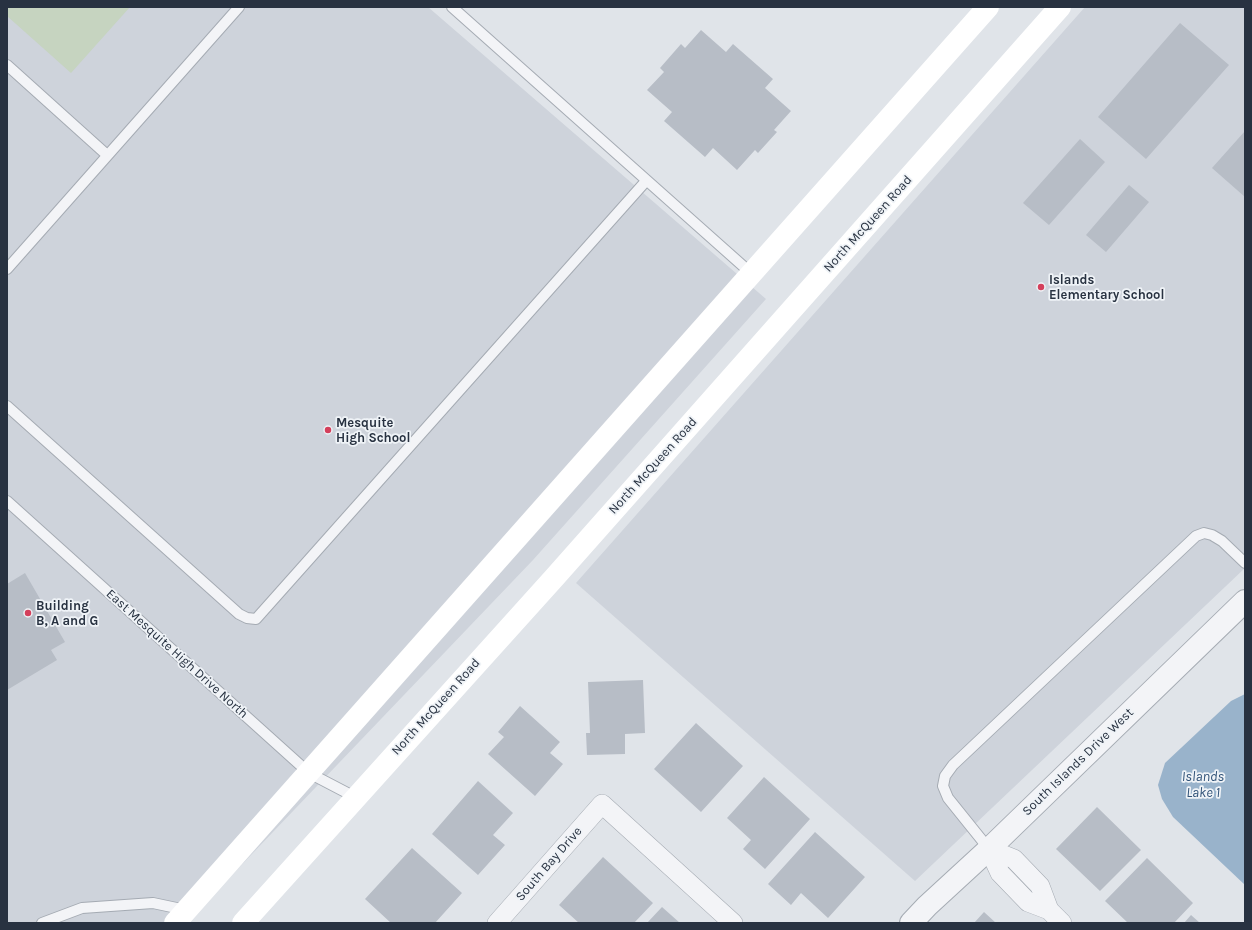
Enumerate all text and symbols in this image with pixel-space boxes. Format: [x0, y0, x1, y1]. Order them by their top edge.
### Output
street label: North McQueen Road [820, 172, 916, 276]
place label: Islands Elementary School [1049, 272, 1164, 303]
marker: Islands Elementary School [1036, 282, 1046, 292]
street label: North McQueen Road [605, 414, 701, 518]
place label: Mesquite High School [336, 415, 410, 446]
marker: Mesquite High School [323, 425, 333, 435]
street label: East Mesquite High Drive North [103, 586, 251, 722]
place label: Building B, A and G [36, 598, 98, 629]
marker: Building B, A and G [23, 608, 33, 618]
street label: North McQueen Road [388, 655, 484, 759]
street label: South Islands Drive West [1019, 705, 1137, 819]
water label: Islands Lake 1 [1182, 769, 1224, 802]
street label: South Bay Drive [512, 824, 586, 904]

